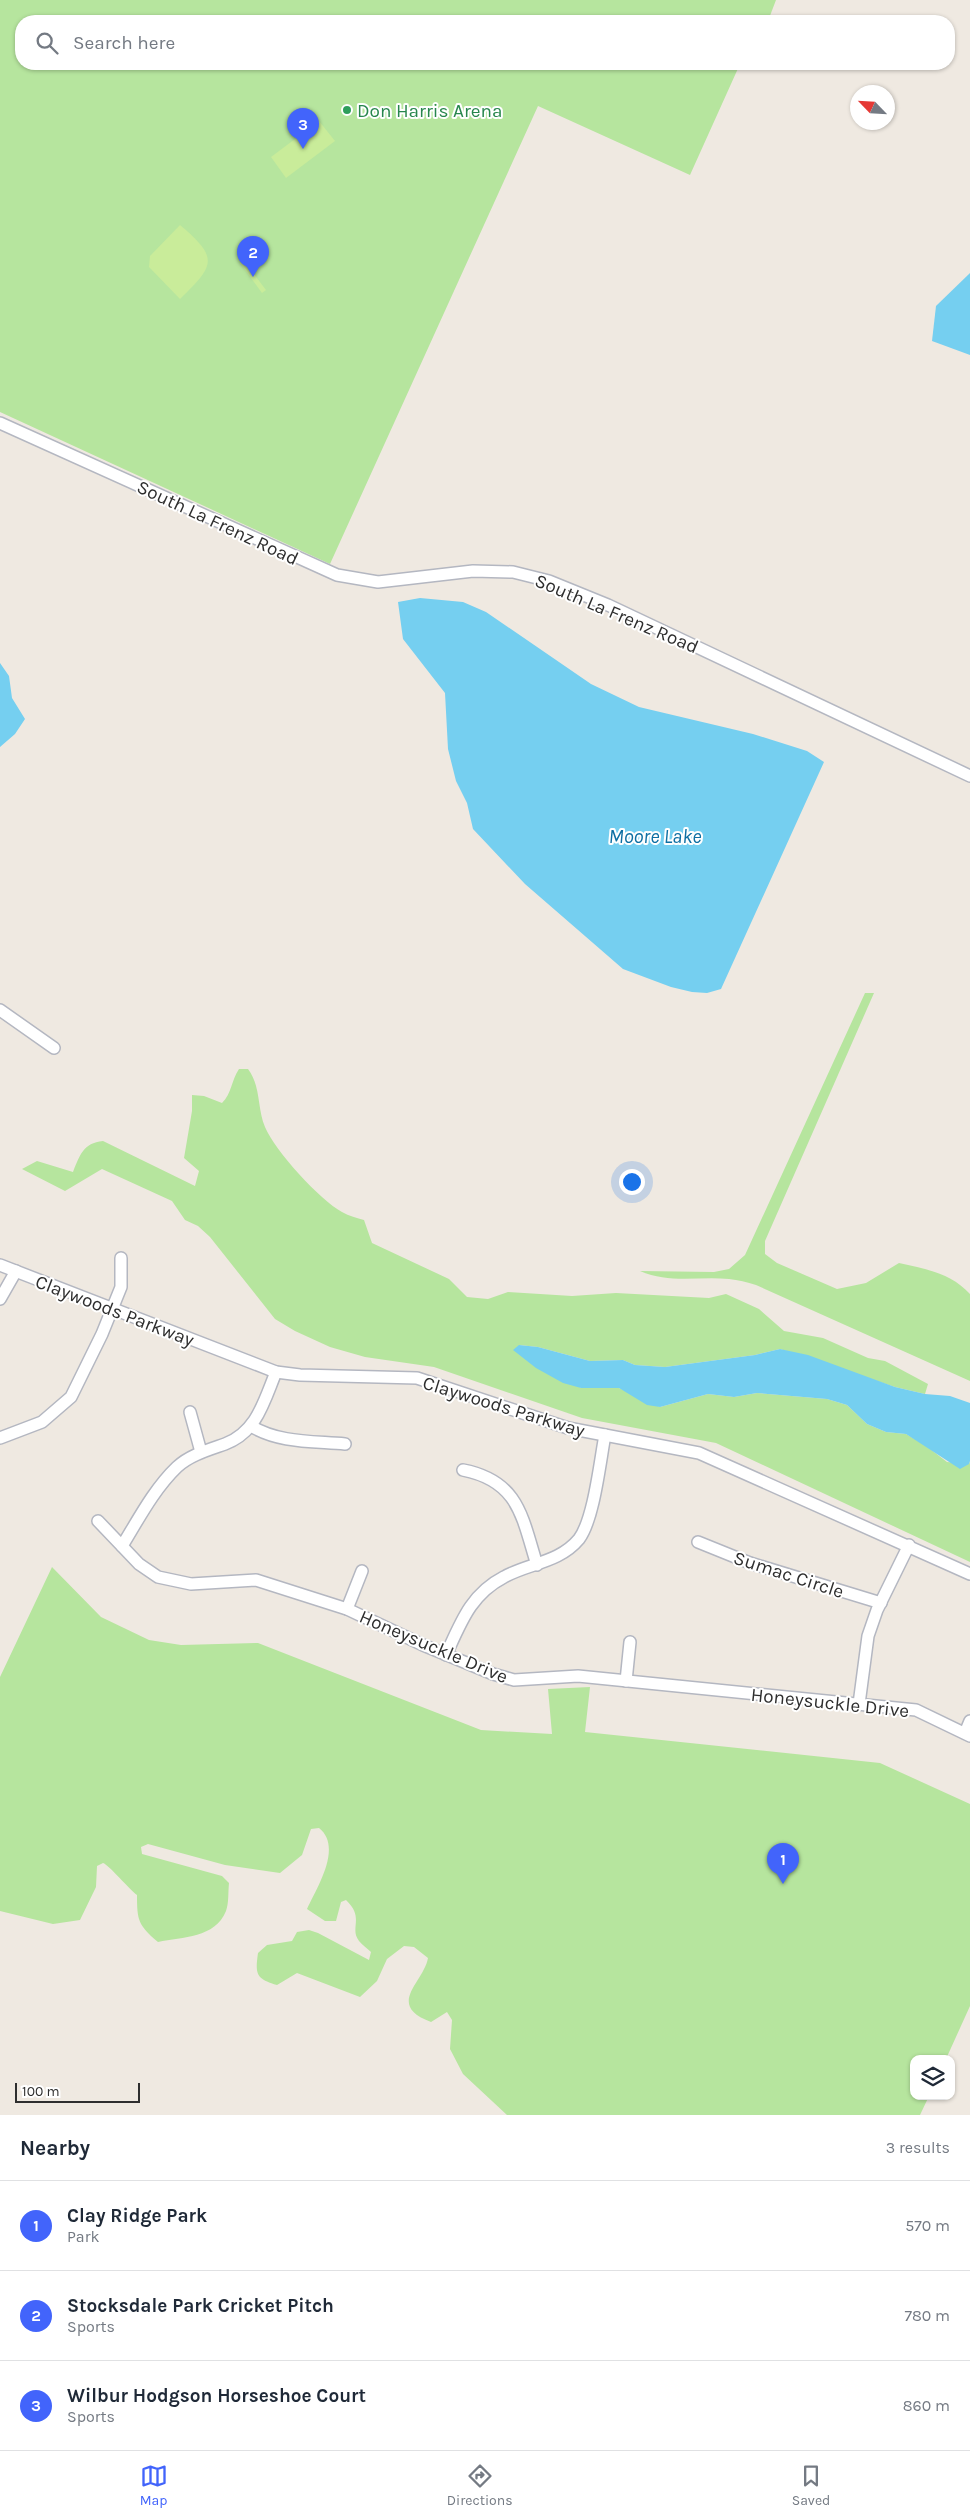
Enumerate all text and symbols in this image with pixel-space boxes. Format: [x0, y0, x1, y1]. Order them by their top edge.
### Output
search box [15, 15, 955, 70]
icon: search [33, 29, 61, 57]
text: Search here [73, 32, 175, 54]
north arrow [850, 85, 895, 130]
place label: Don Harris Arena [357, 100, 502, 122]
marker: Don Harris Arena [341, 104, 353, 116]
pin: 3 [287, 108, 319, 149]
pin: 2 [237, 236, 269, 277]
street label: South La Frenz Road [133, 476, 302, 570]
street label: South La Frenz Road [531, 569, 702, 658]
water label: Moore Lake [608, 825, 702, 848]
your location [619, 1169, 645, 1195]
street label: Claywoods Parkway [32, 1271, 197, 1351]
street label: Claywoods Parkway [420, 1372, 587, 1442]
street label: Sumac Circle [731, 1547, 847, 1603]
street label: Honeysuckle Drive [356, 1606, 511, 1688]
street label: Honeysuckle Drive [750, 1684, 910, 1722]
pin: 1 [767, 1843, 799, 1884]
map controls [910, 2055, 955, 2100]
button: layers [910, 2055, 955, 2100]
scale bar [15, 2080, 140, 2103]
text: 100 m [22, 2083, 60, 2100]
text: Nearby [20, 2136, 90, 2160]
text: 3 results [886, 2138, 950, 2157]
text: Clay Ridge Park [67, 2205, 207, 2227]
text: 1 [33, 2216, 39, 2235]
text: 570 m [905, 2216, 950, 2235]
text: Park [67, 2227, 99, 2246]
text: Stocksdale Park Cricket Pitch [67, 2295, 334, 2317]
text: 2 [31, 2306, 41, 2325]
text: 780 m [904, 2306, 950, 2325]
text: Sports [67, 2317, 115, 2336]
text: Wilbur Hodgson Horseshoe Court [67, 2385, 366, 2407]
text: 3 [31, 2396, 41, 2415]
text: 860 m [903, 2396, 950, 2415]
text: Sports [67, 2407, 115, 2426]
tab: Map [140, 2462, 168, 2509]
tab: Directions [447, 2462, 513, 2509]
tab: Saved [792, 2462, 830, 2509]

